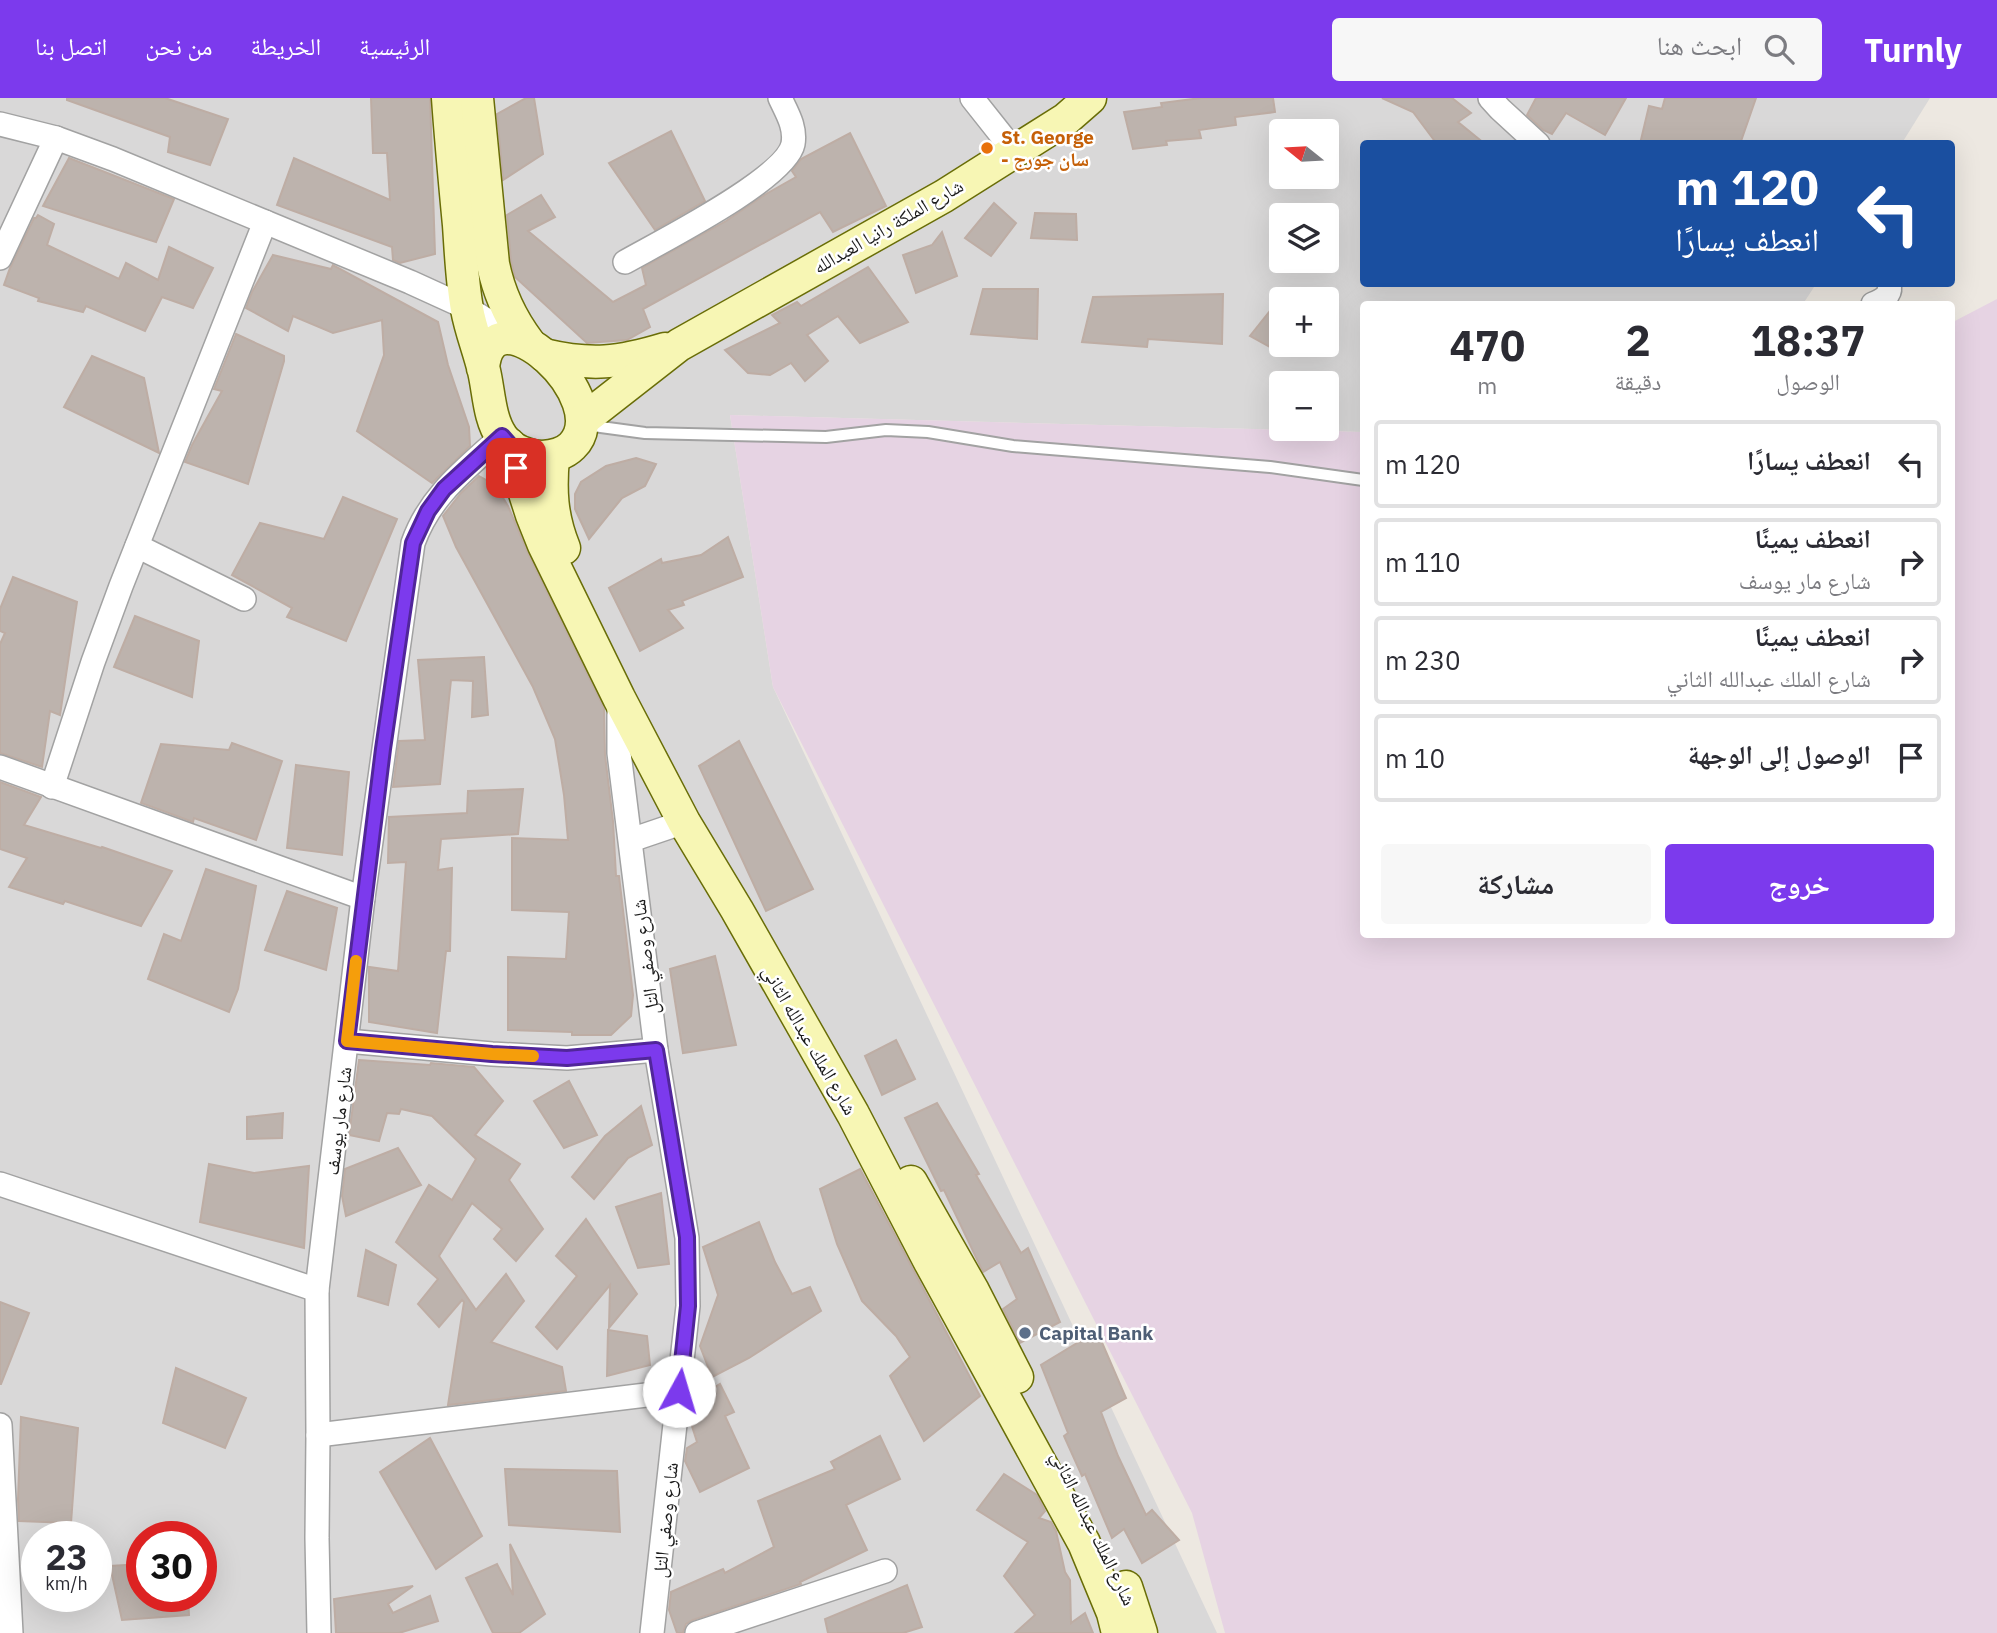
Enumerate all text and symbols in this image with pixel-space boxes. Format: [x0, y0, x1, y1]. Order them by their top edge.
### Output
search box [1332, 18, 1822, 81]
text: ابحث هنا [1657, 28, 1742, 62]
text: Turnly [1864, 28, 1962, 71]
text: اتصل بنا [35, 30, 107, 62]
text: من نحن [145, 30, 212, 62]
text: الخريطة [250, 30, 321, 62]
text: الرئيسية [359, 30, 430, 62]
icon: search [1760, 30, 1798, 68]
north arrow [1269, 119, 1339, 189]
map controls [1269, 119, 1339, 441]
place label: St. George - سان جورج [1001, 125, 1094, 171]
marker: St. George - سان جورج [979, 140, 995, 156]
text: 120 m [1675, 155, 1819, 218]
icon: left [1843, 168, 1934, 259]
street label: شارع الملكة رانيا العبدالله [809, 173, 967, 279]
button: layers [1269, 203, 1339, 273]
text: انعطف يسارًا [1675, 218, 1819, 260]
button: + [1269, 287, 1339, 357]
text: 2 [1625, 313, 1651, 368]
text: 18:37 [1751, 313, 1866, 368]
text: 470 [1450, 318, 1525, 373]
text: دقيقة [1615, 366, 1661, 396]
text: الوصول [1776, 366, 1840, 396]
text: m [1477, 370, 1497, 400]
button: − [1269, 371, 1339, 441]
pin [486, 438, 546, 498]
text: انعطف يسارًا [1747, 443, 1871, 477]
icon: left [1892, 445, 1930, 483]
text: 120 m [1385, 447, 1461, 481]
icon: arrive [497, 449, 535, 487]
text: انعطف يمينًا [1755, 521, 1871, 555]
icon: right [1892, 543, 1930, 581]
text: 110 m [1385, 545, 1461, 579]
text: شارع مار يوسف [1739, 565, 1871, 595]
text: انعطف يمينًا [1755, 619, 1871, 653]
icon: right [1892, 641, 1930, 679]
text: 230 m [1385, 643, 1461, 677]
text: شارع الملك عبدالله الثاني [1666, 663, 1871, 693]
text: الوصول إلى الوجهة [1688, 737, 1871, 771]
icon: arrive [1892, 739, 1930, 777]
text: 10 m [1385, 741, 1445, 775]
button: مشاركة [1381, 844, 1651, 924]
button: خروج [1665, 844, 1934, 924]
street label: شارع وصفي التل [626, 898, 668, 1016]
street label: شارع الملك عبدالله الثاني [754, 961, 863, 1121]
street label: شارع مار يوسف [319, 1065, 357, 1177]
place label: Capital Bank [1039, 1321, 1153, 1345]
marker: Capital Bank [1017, 1325, 1033, 1341]
position arrow [642, 1354, 716, 1428]
street label: شارع الملك عبدالله الثاني [1043, 1447, 1142, 1611]
street label: شارع وصفي التل [647, 1461, 687, 1579]
speed limit sign: 30 [126, 1521, 217, 1612]
text: 23 [45, 1534, 88, 1580]
text: km/h [45, 1572, 88, 1595]

